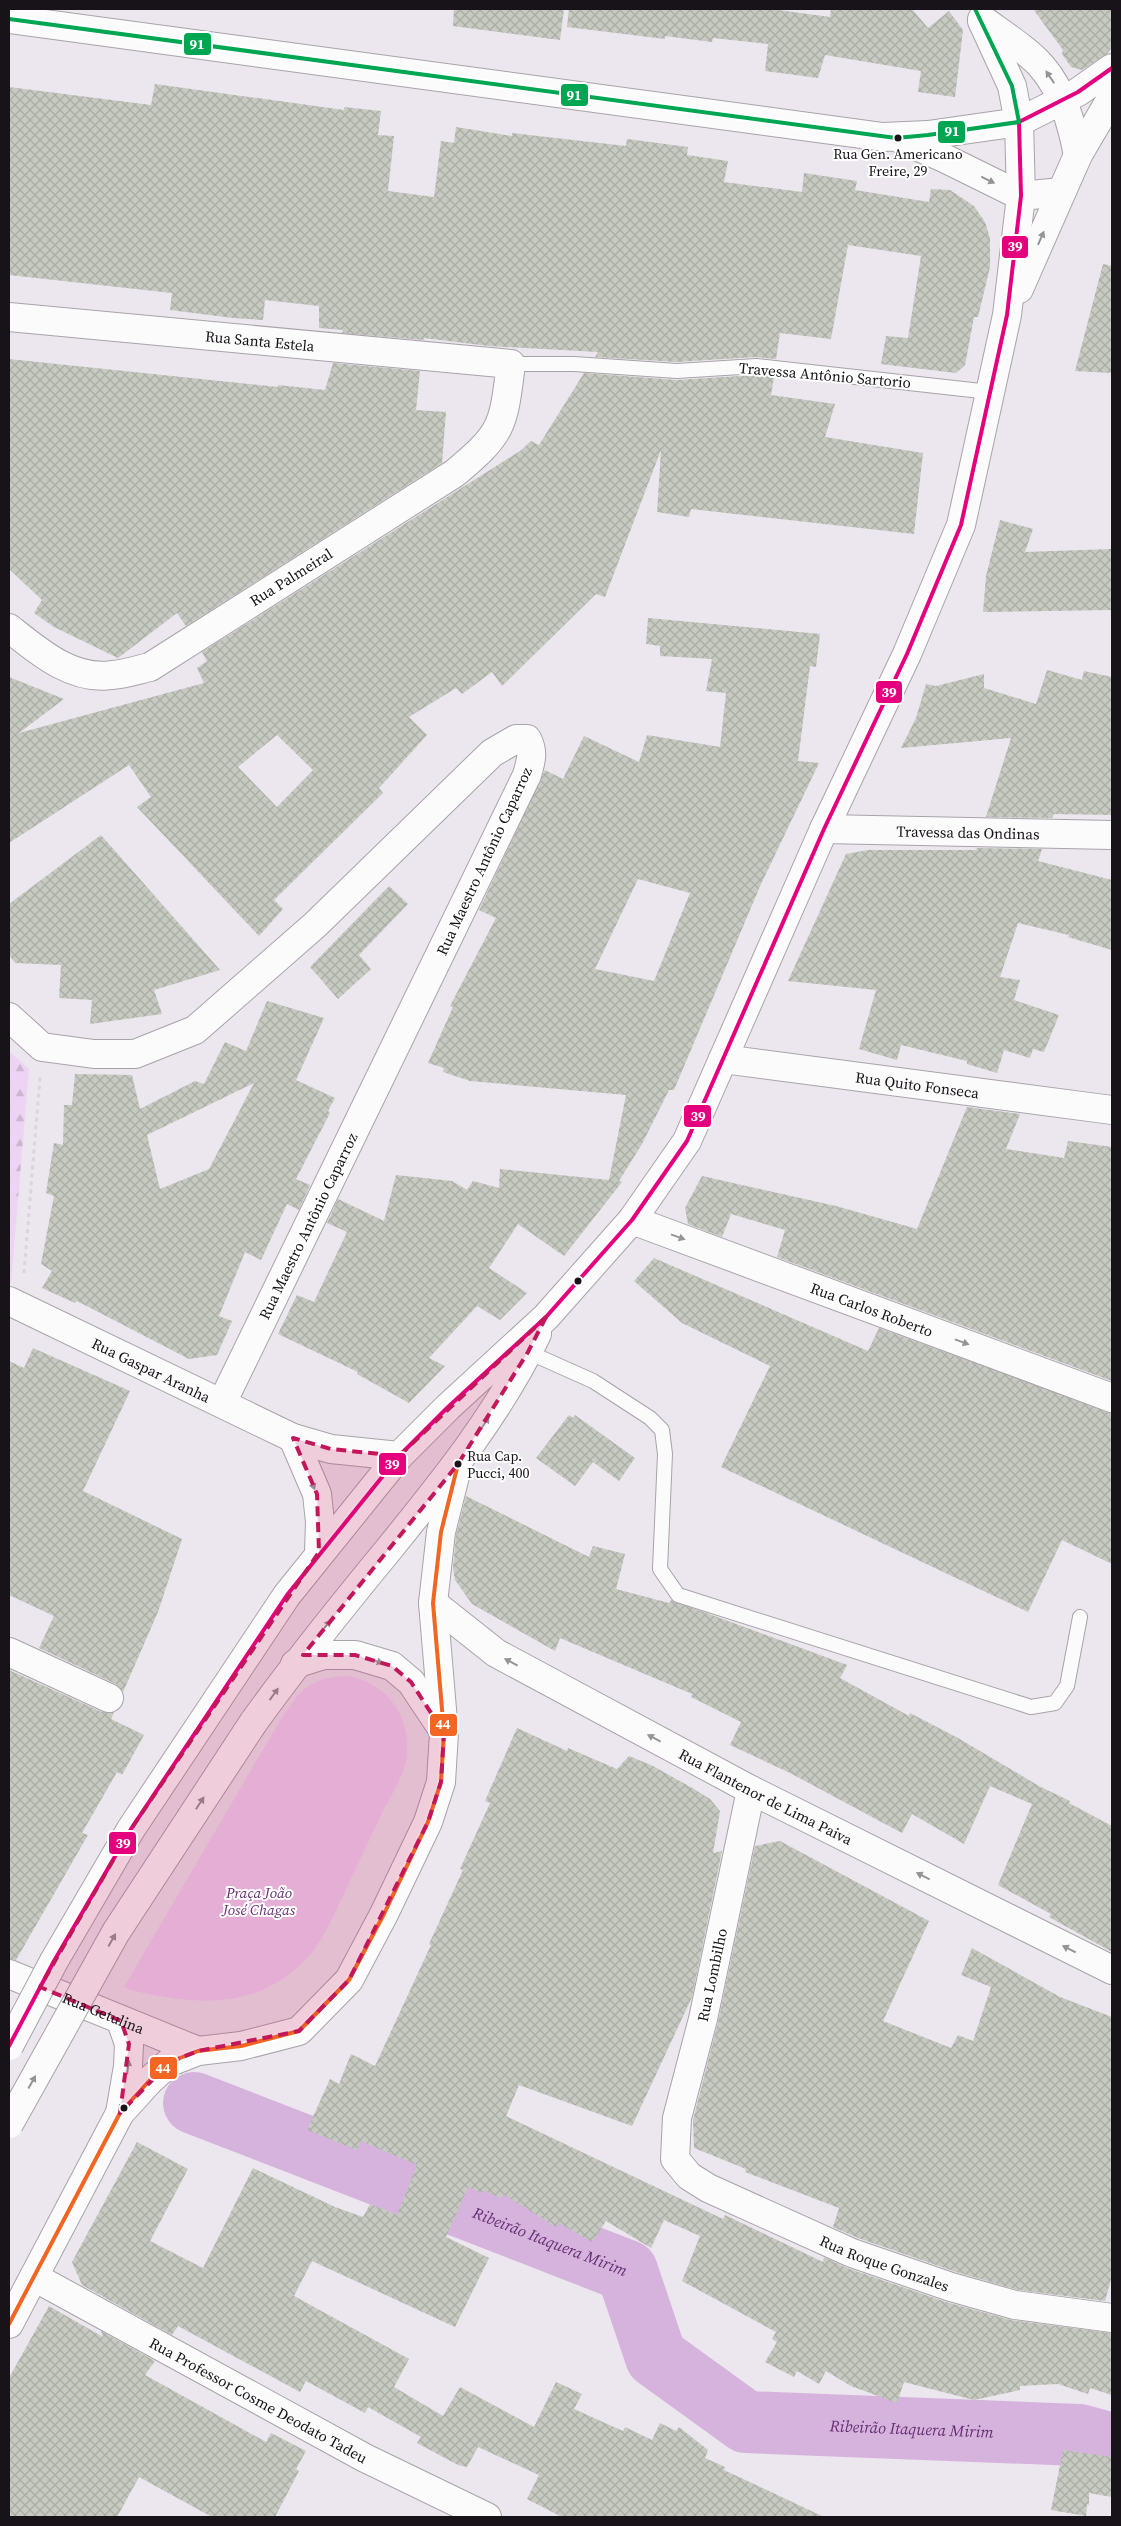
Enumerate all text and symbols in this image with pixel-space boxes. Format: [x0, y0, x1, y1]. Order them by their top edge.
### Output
line badge: 91 [183, 32, 212, 56]
text: 91 [189, 34, 205, 54]
one-way arrow [1045, 71, 1055, 84]
line badge: 91 [560, 83, 589, 107]
text: 91 [566, 85, 582, 105]
line badge: 91 [937, 120, 966, 144]
text: 91 [944, 121, 960, 141]
marker: Rua Gen. Americano Freire, 29 [893, 133, 903, 143]
place label: Rua Gen. Americano Freire, 29 [833, 144, 963, 181]
one-way arrow [981, 176, 995, 184]
one-way arrow [1037, 231, 1045, 245]
line badge: 39 [1001, 235, 1029, 259]
text: 39 [1007, 236, 1023, 256]
street label: Rua Santa Estela [204, 325, 316, 356]
street label: Travessa Antônio Sartorio [738, 357, 912, 393]
street label: Rua Palmeiral [245, 543, 337, 611]
line badge: 39 [875, 680, 903, 704]
text: 39 [881, 682, 897, 702]
street label: Rua Maestro Antônio Caparroz [431, 763, 537, 959]
street label: Travessa das Ondinas [896, 820, 1040, 844]
street label: Rua Quito Fonseca [854, 1066, 981, 1103]
line badge: 39 [683, 1104, 712, 1128]
text: 39 [690, 1106, 706, 1126]
street label: Rua Maestro Antônio Caparroz [254, 1129, 363, 1323]
one-way arrow [671, 1233, 686, 1241]
unlabelled marker [573, 1276, 583, 1286]
street label: Rua Carlos Roberto [808, 1277, 936, 1341]
street label: Rua Gaspar Aranha [88, 1332, 214, 1407]
one-way arrow [955, 1338, 970, 1346]
one-way arrow [480, 1417, 489, 1430]
place label: Rua Cap. Pucci, 400 [467, 1446, 530, 1483]
line badge: 39 [378, 1452, 407, 1476]
text: 39 [384, 1454, 400, 1474]
marker: Rua Cap. Pucci, 400 [453, 1459, 463, 1469]
one-way arrow [309, 1476, 317, 1490]
one-way arrow [320, 1620, 331, 1633]
one-way arrow [504, 1657, 517, 1666]
one-way arrow [369, 1658, 384, 1666]
one-way arrow [269, 1687, 279, 1700]
line badge: 44 [429, 1713, 458, 1737]
text: 44 [435, 1714, 451, 1734]
one-way arrow [647, 1734, 661, 1742]
street label: Rua Flantenor de Lima Paiva [675, 1743, 856, 1850]
one-way arrow [195, 1797, 205, 1810]
line badge: 39 [108, 1831, 137, 1855]
text: 39 [115, 1833, 131, 1853]
one-way arrow [916, 1872, 930, 1880]
park label: Praça João José Chagas [221, 1882, 296, 1920]
street label: Rua Lombilho [692, 1926, 732, 2024]
one-way arrow [107, 1933, 116, 1946]
one-way arrow [1061, 1945, 1076, 1953]
street label: Rua Getulina [59, 1986, 148, 2039]
line badge: 44 [149, 2056, 178, 2080]
one-way arrow [124, 2058, 132, 2074]
text: 44 [155, 2058, 171, 2078]
one-way arrow [28, 2075, 37, 2088]
unlabelled marker [119, 2103, 129, 2113]
water label: Ribeirão Itaquera Mirim [469, 2201, 631, 2281]
street label: Rua Roque Gonzales [817, 2229, 952, 2296]
street label: Rua Professor Cosme Deodato Tadeu [146, 2332, 372, 2468]
water label: Ribeirão Itaquera Mirim [828, 2414, 994, 2443]

